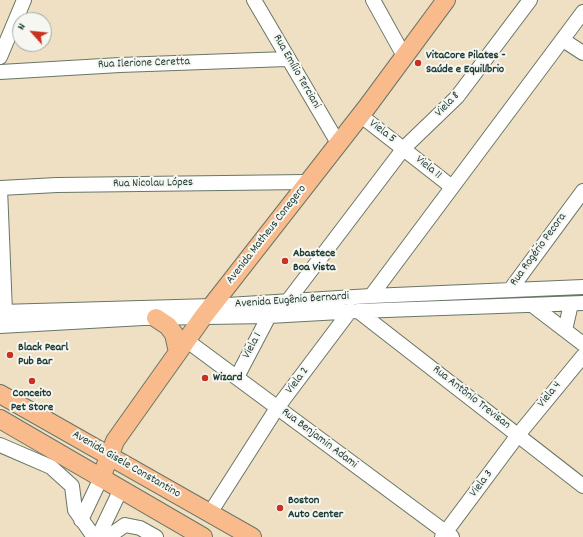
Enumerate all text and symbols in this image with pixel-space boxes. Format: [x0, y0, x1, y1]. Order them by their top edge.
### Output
north arrow [12, 12, 52, 52]
text: N [14, 21, 31, 33]
street label: Rua Emílio Terciani [269, 32, 323, 112]
place label: VitaCore Pilates - Saúde e Equilíbrio [426, 49, 506, 77]
street label: Rua Ilerione Ceretta [98, 55, 190, 73]
marker: VitaCore Pilates - Saúde e Equilíbrio [413, 58, 423, 68]
street label: Viela 8 [433, 89, 463, 121]
street label: Viela 5 [366, 117, 398, 147]
street label: Viela 11 [412, 153, 444, 183]
street label: Rua Nicolau Lópes [113, 176, 193, 192]
street label: Avenida Matheus Conegero [224, 183, 310, 287]
street label: Rua Rogério Pecora [508, 211, 570, 289]
place label: Abastece Boa Vista [293, 247, 335, 275]
marker: Abastece Boa Vista [280, 256, 290, 266]
street label: Avenida Eugênio Bernardi [234, 290, 350, 312]
street label: Viela 1 [240, 331, 266, 361]
place label: Black Pearl Pub Bar [18, 341, 68, 369]
marker: Black Pearl Pub Bar [5, 350, 15, 360]
street label: Rua Antônio Trevisan [429, 363, 513, 433]
street label: Viela 2 [283, 365, 313, 397]
place label: Wizard [213, 371, 242, 385]
marker: Wizard [200, 373, 210, 383]
marker: Conceito Pet Store [27, 376, 37, 386]
street label: Viela 4 [535, 379, 565, 411]
place label: Conceito Pet Store [11, 387, 53, 415]
street label: Rua Benjamin Adami [278, 406, 360, 472]
street label: Avenida Gisele Constantino [69, 428, 183, 502]
street label: Viela 3 [467, 468, 497, 500]
place label: Boston Auto Center [288, 494, 343, 522]
marker: Boston Auto Center [275, 503, 285, 513]

